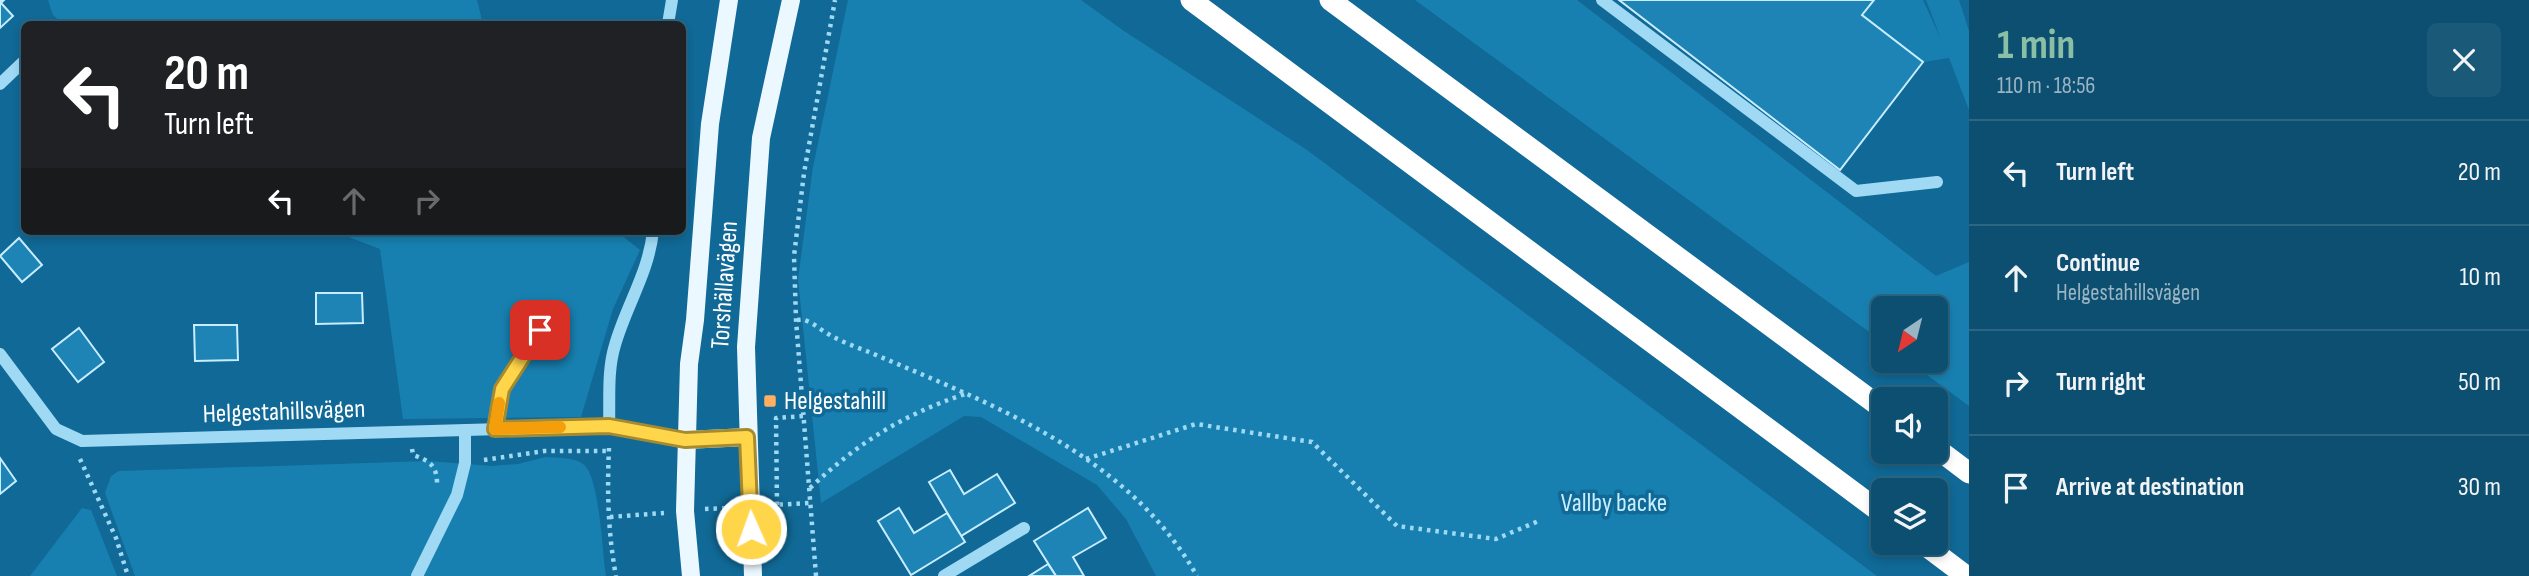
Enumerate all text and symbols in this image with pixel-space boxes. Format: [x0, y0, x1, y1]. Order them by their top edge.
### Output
text: 1 min [1997, 20, 2075, 71]
button: close [2427, 23, 2501, 97]
text: 20 m [164, 45, 249, 104]
icon: left [49, 49, 140, 140]
text: 110 m · 18:56 [1997, 72, 2095, 100]
text: Turn left [164, 105, 254, 144]
icon: left [1997, 154, 2035, 192]
text: Turn left [2056, 157, 2134, 188]
text: 20 m [2458, 157, 2501, 188]
icon: left [262, 182, 300, 220]
icon: ahead [335, 182, 373, 220]
icon: right [408, 182, 446, 220]
street label: Torshällavägen [705, 220, 745, 350]
text: Continue [2056, 248, 2140, 279]
icon: ahead [1997, 259, 2035, 297]
text: 10 m [2459, 262, 2501, 293]
text: Helgestahillsvägen [2056, 279, 2200, 307]
north arrow [1871, 296, 1948, 373]
map controls [1871, 296, 1948, 555]
pin [510, 300, 570, 360]
icon: arrive [521, 311, 559, 349]
icon: right [1997, 364, 2035, 402]
text: Turn right [2056, 367, 2145, 398]
text: 50 m [2458, 367, 2501, 398]
place label: Helgestahill [784, 386, 886, 417]
button: sound [1871, 387, 1948, 464]
marker: Helgestahill [762, 393, 778, 409]
street label: Helgestahillsvägen [202, 394, 366, 430]
icon: arrive [1997, 469, 2035, 507]
text: Arrive at destination [2056, 472, 2244, 503]
text: 30 m [2458, 472, 2501, 503]
button: layers [1871, 478, 1948, 555]
park label: Vallby backe [1561, 488, 1667, 519]
position arrow [714, 492, 788, 566]

